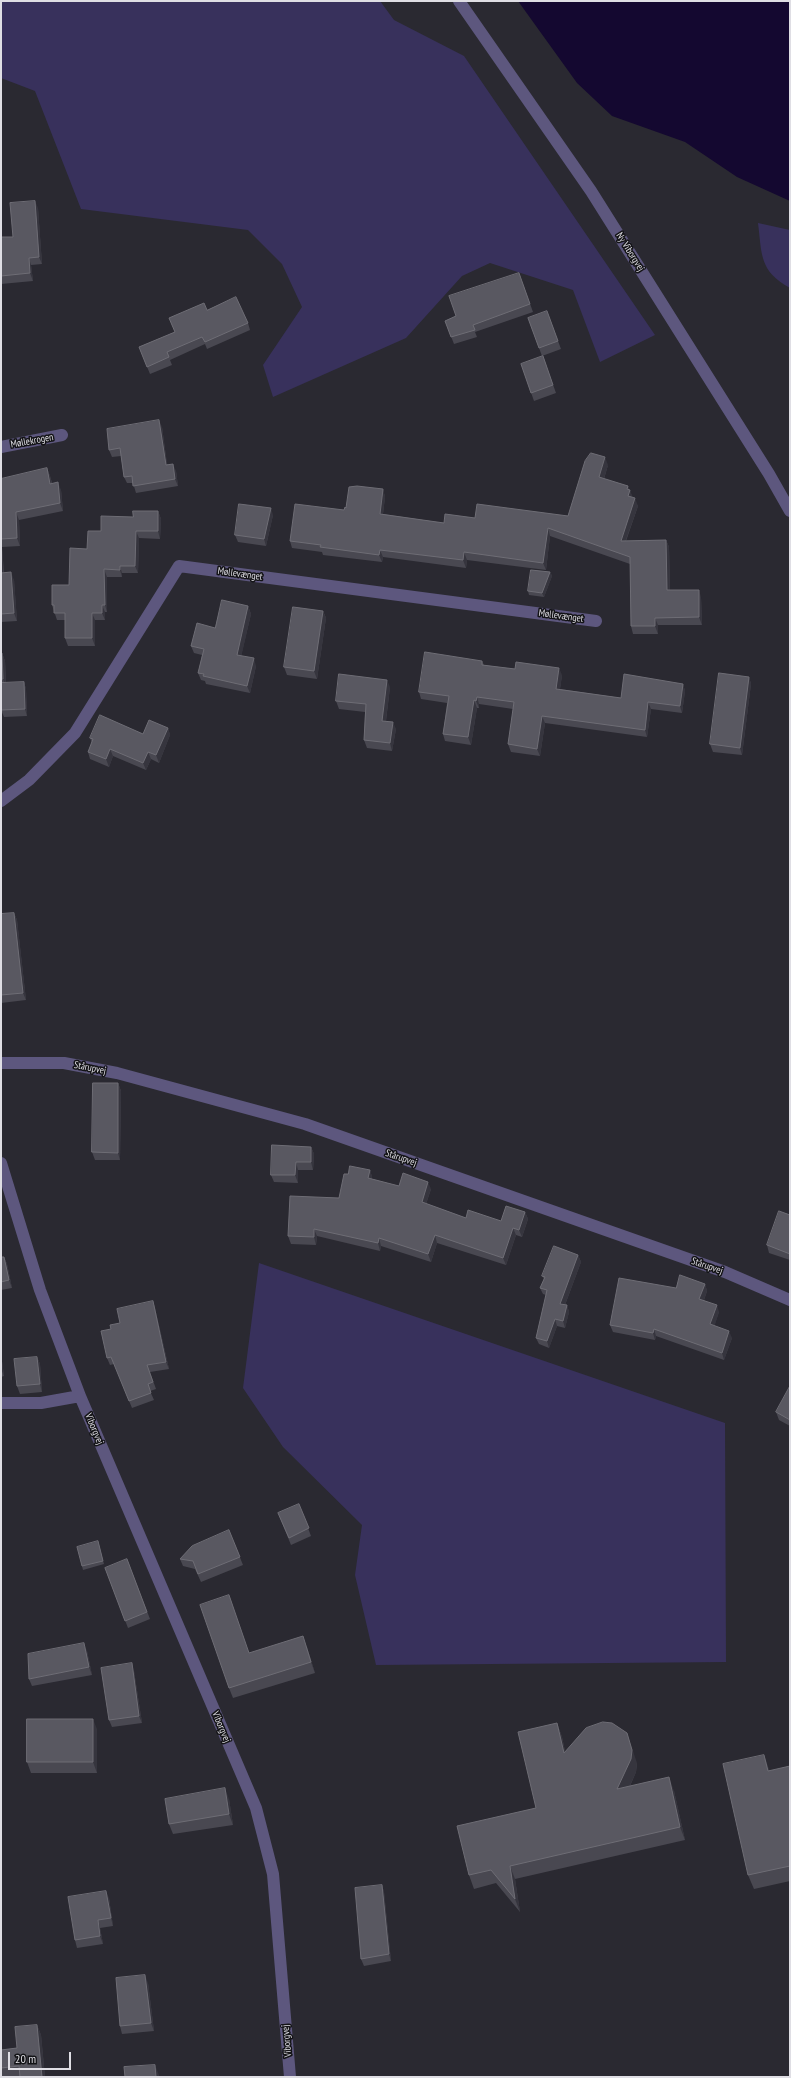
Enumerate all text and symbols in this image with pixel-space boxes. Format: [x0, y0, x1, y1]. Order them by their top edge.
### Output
street label: Ny Viborgvej [613, 230, 647, 274]
street label: Møllekrogen [10, 431, 54, 451]
street label: Møllevænget [217, 565, 263, 583]
street label: Møllevænget [538, 607, 584, 625]
street label: Stårupvej [73, 1059, 107, 1077]
street label: Stårupvej [384, 1147, 418, 1169]
street label: Stårupvej [690, 1255, 724, 1277]
street label: Viborgvej [82, 1412, 106, 1446]
street label: Viborgvej [209, 1710, 233, 1744]
street label: Viborgvej [280, 2024, 294, 2058]
scale bar [10, 2044, 73, 2070]
text: 20 m [15, 2051, 36, 2066]

